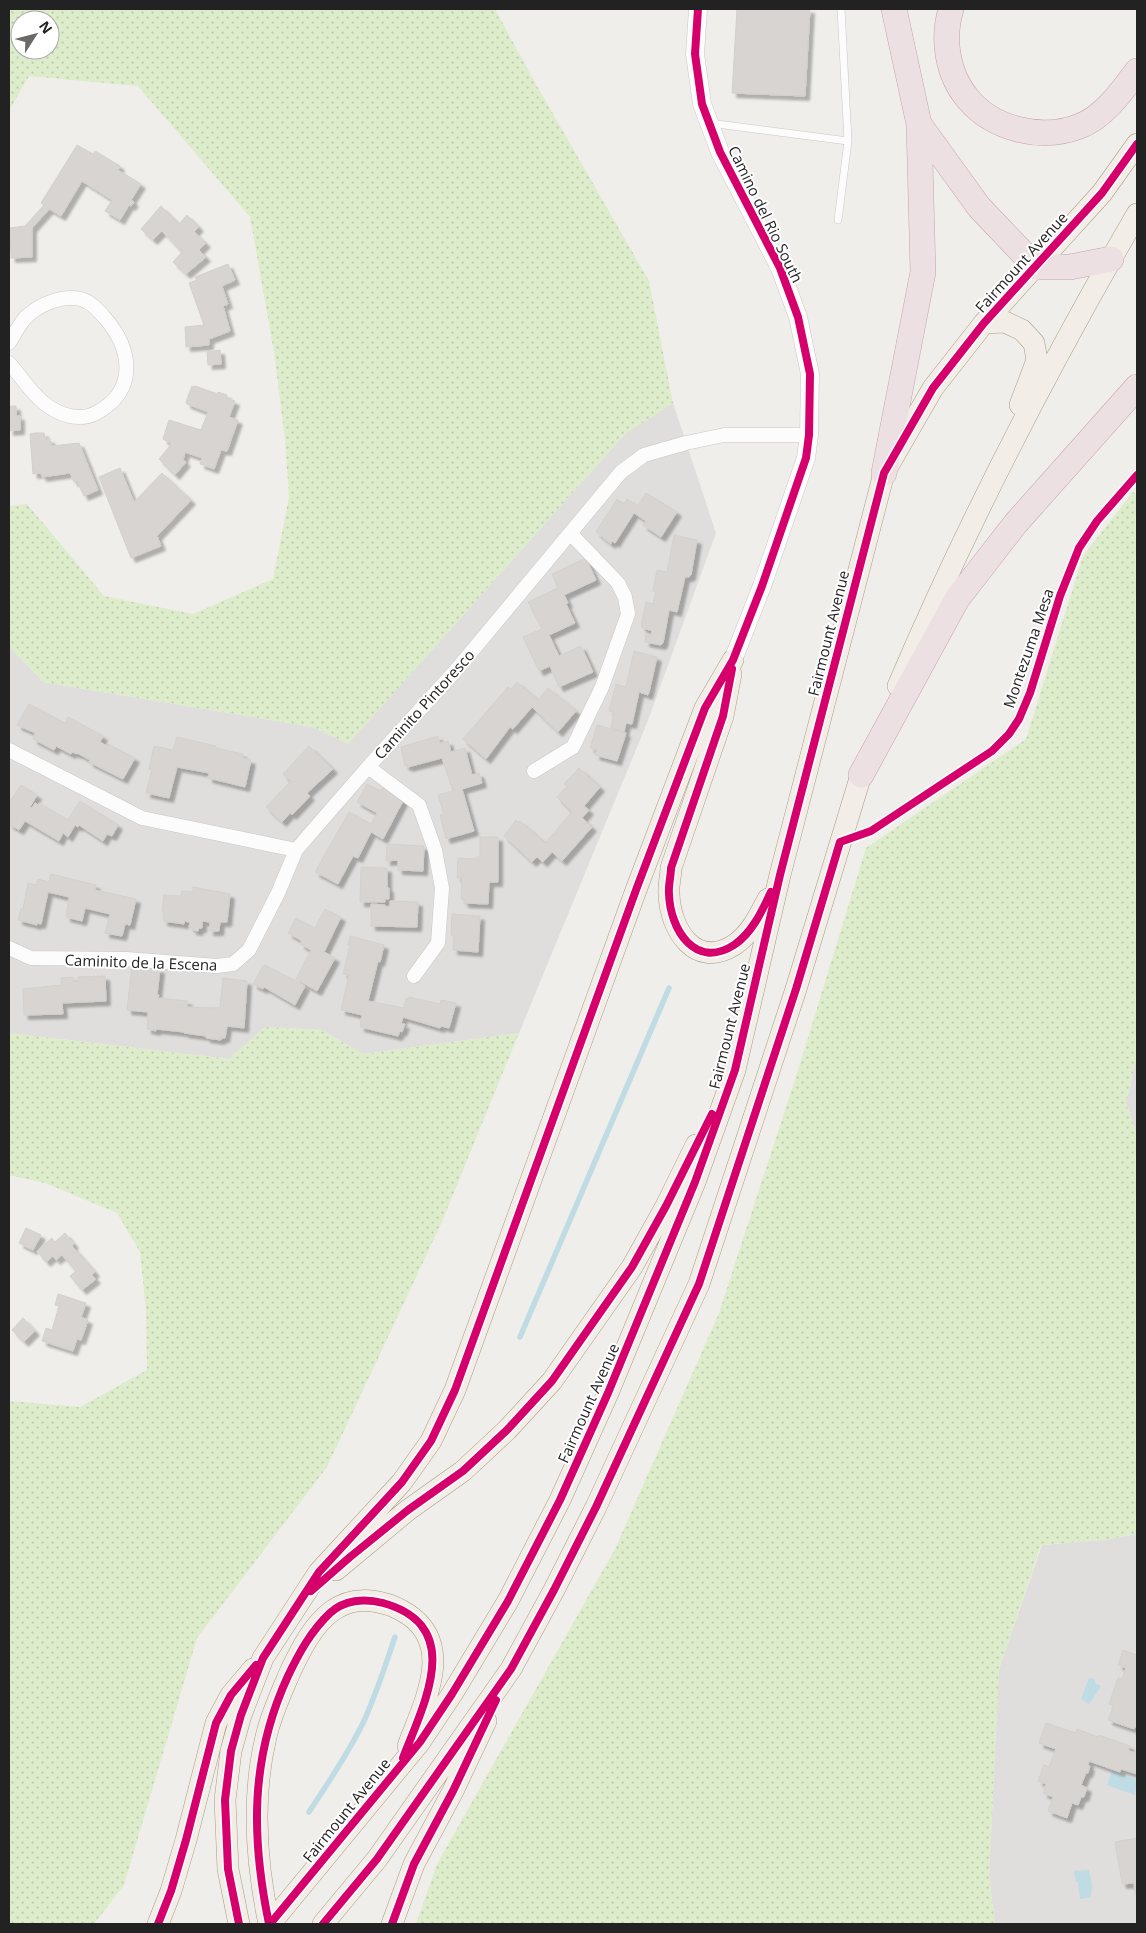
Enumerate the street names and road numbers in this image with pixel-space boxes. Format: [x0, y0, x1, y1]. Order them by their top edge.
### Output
street label: Camino del Rio South [724, 142, 808, 286]
street label: Fairmount Avenue [970, 207, 1072, 317]
street label: Fairmount Avenue [803, 568, 853, 698]
street label: Montezuma Mesa [998, 586, 1058, 710]
street label: Caminito Pintoresco [369, 645, 479, 763]
street label: Caminito de la Escena [64, 949, 218, 975]
street label: Fairmount Avenue [704, 961, 754, 1091]
street label: Fairmount Avenue [553, 1340, 623, 1466]
street label: Fairmount Avenue [298, 1754, 394, 1866]

